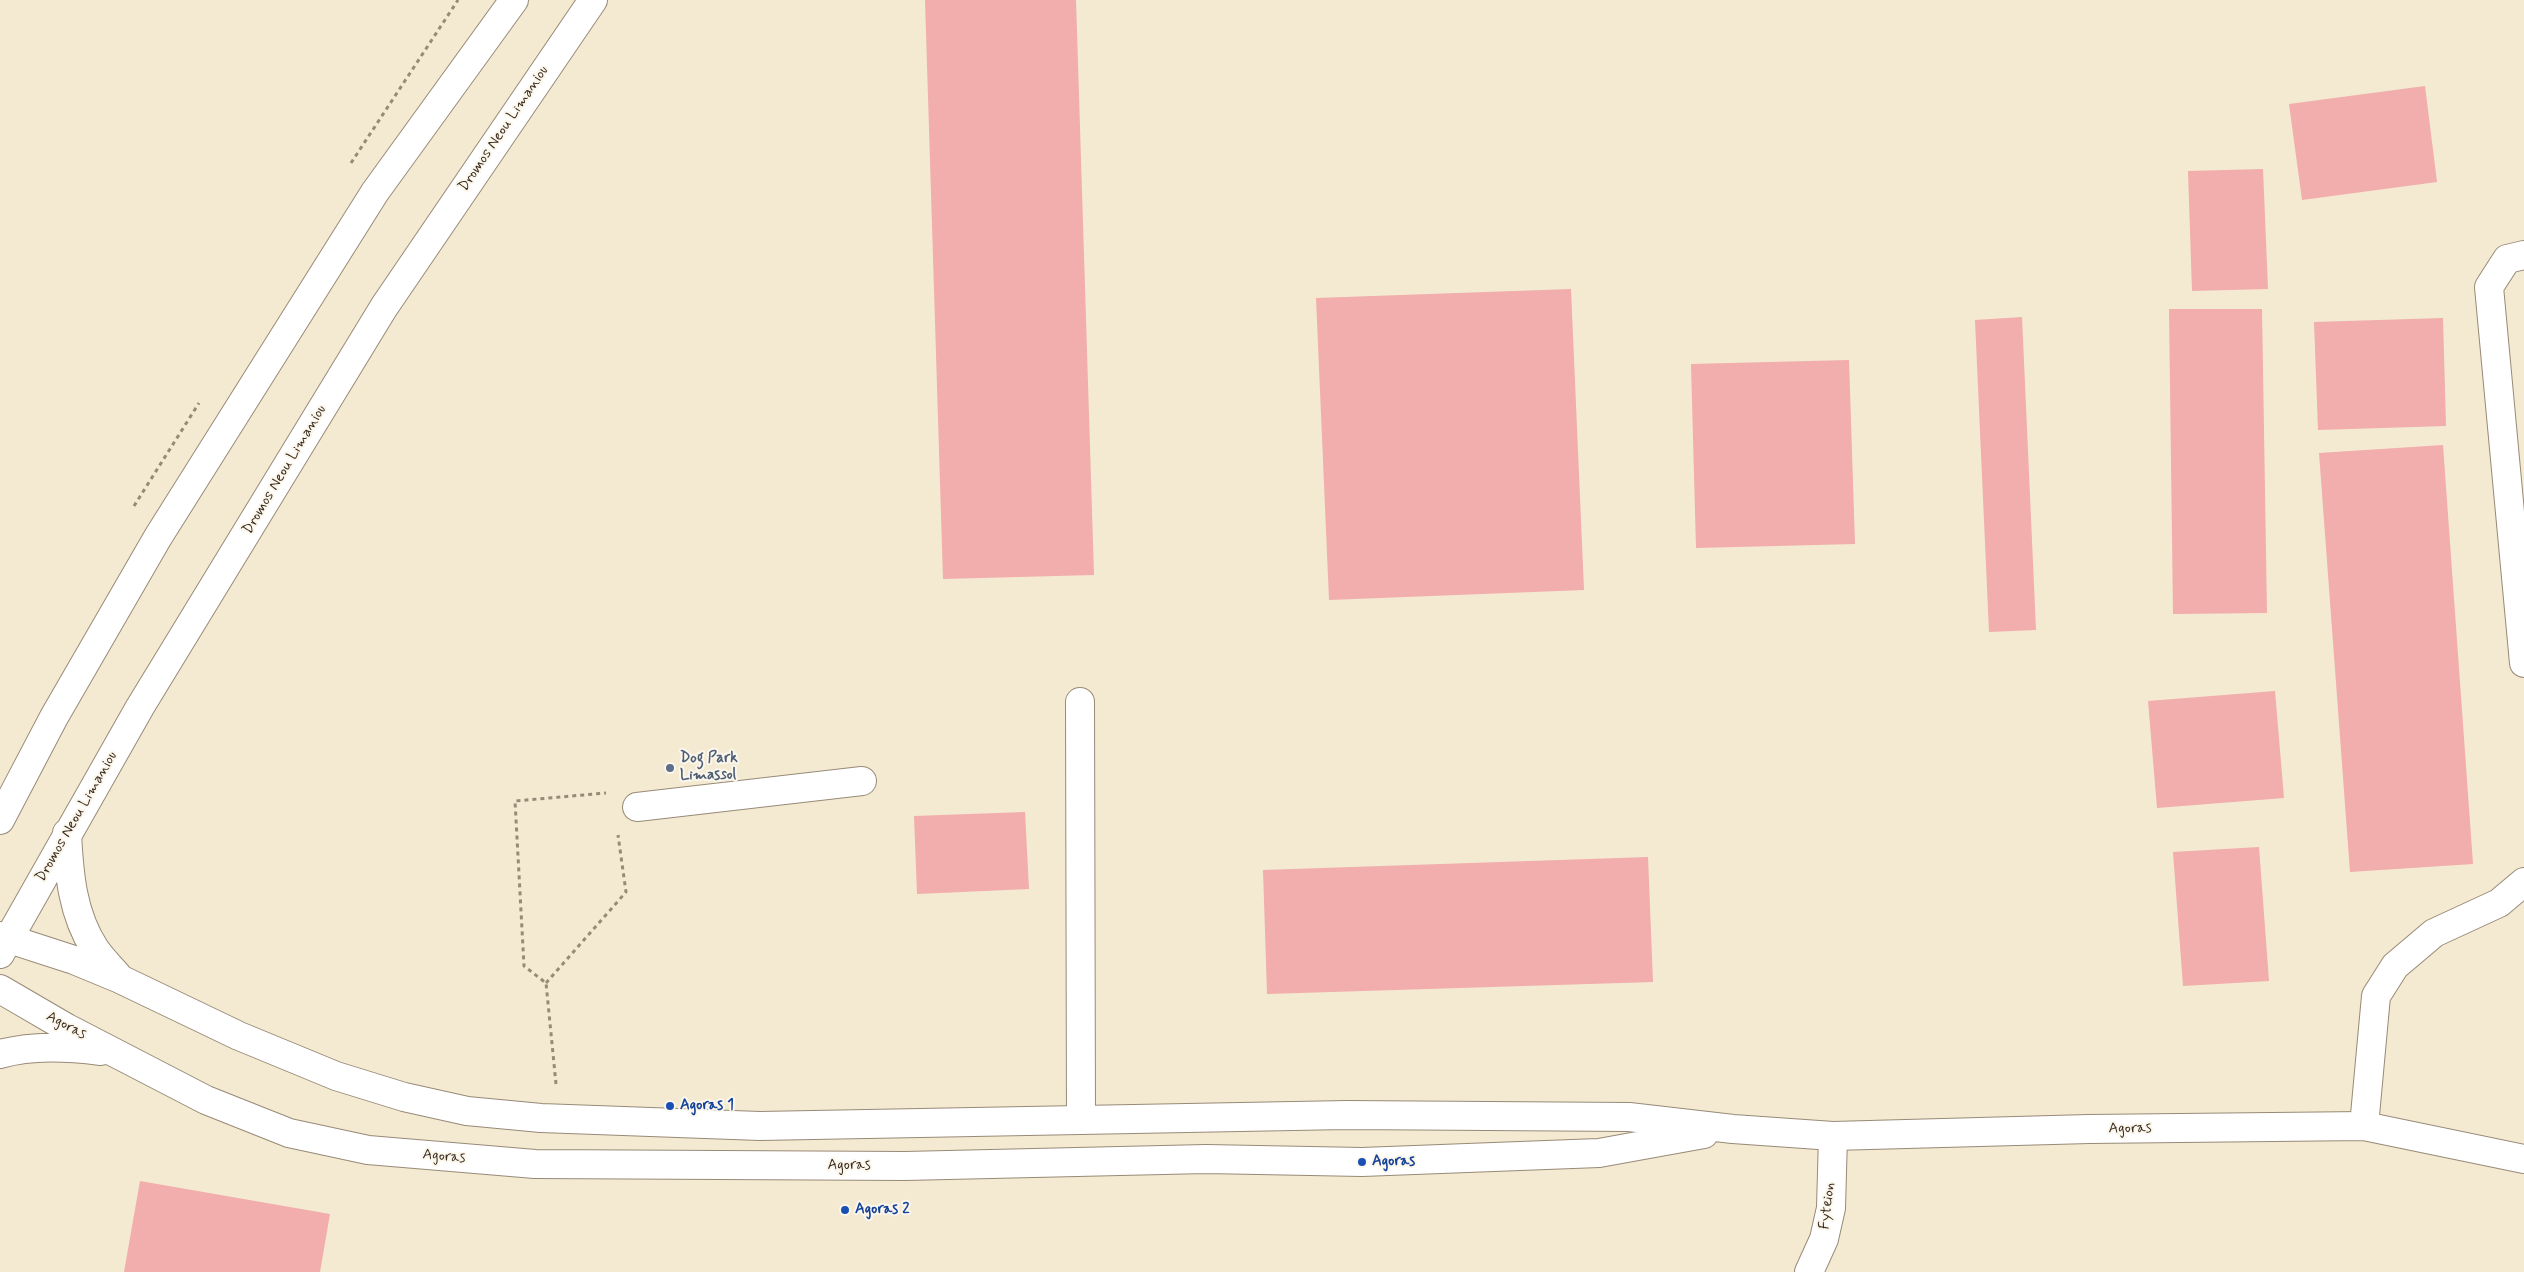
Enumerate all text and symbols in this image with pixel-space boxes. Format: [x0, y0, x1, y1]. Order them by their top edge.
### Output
street label: Dromos Neou Limaniou [455, 63, 553, 195]
street label: Dromos Neou Limaniou [239, 402, 331, 538]
street label: Dromos Neou Limaniou [32, 748, 122, 886]
place label: Dog Park Limassol [680, 750, 738, 785]
marker: Dog Park Limassol [664, 762, 676, 774]
street label: Agoras [43, 1008, 89, 1044]
place label: Agoras 1 [680, 1097, 734, 1115]
marker: Agoras 1 [664, 1100, 676, 1112]
street label: Agoras [2108, 1120, 2152, 1138]
street label: Agoras [422, 1146, 466, 1168]
place label: Agoras [1372, 1153, 1415, 1171]
marker: Agoras [1356, 1156, 1368, 1168]
street label: Agoras [827, 1157, 871, 1175]
street label: Fyteion [1816, 1182, 1840, 1230]
place label: Agoras 2 [855, 1201, 909, 1219]
marker: Agoras 2 [839, 1204, 851, 1216]

